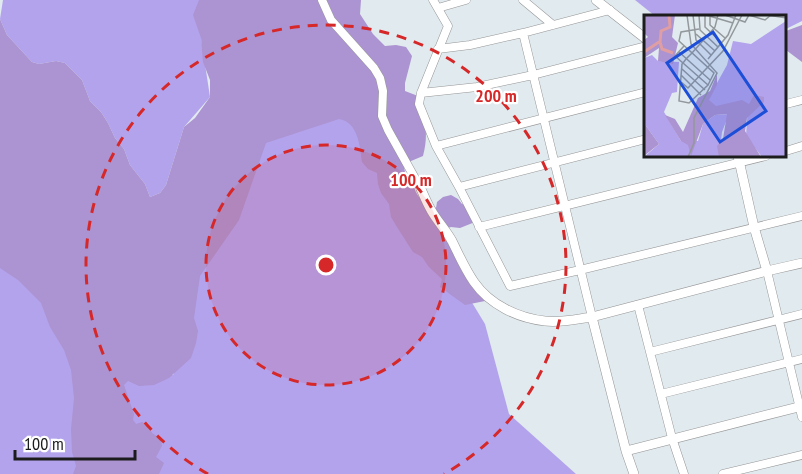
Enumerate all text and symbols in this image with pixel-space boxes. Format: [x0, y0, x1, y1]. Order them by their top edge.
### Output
inset map [644, 15, 787, 158]
text: 200 m [475, 84, 517, 107]
text: 100 m [390, 168, 432, 191]
centre of rings [316, 255, 336, 275]
scale bar [15, 423, 135, 461]
text: 100 m [24, 432, 64, 455]

